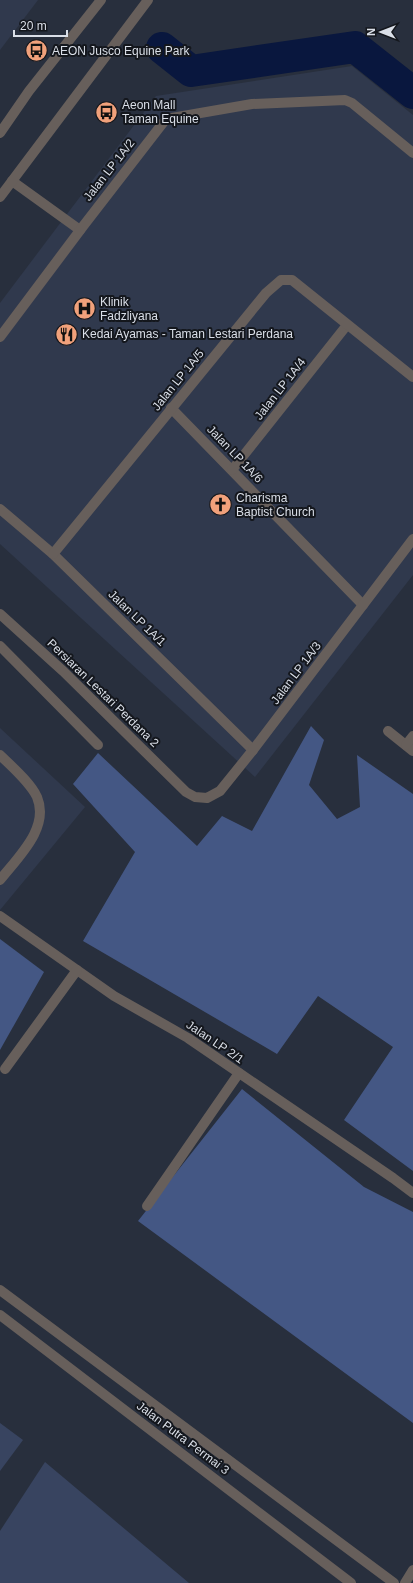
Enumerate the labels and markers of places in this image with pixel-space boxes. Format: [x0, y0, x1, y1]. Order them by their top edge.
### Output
bus stop icon: AEON Jusco Equine Park [23, 38, 49, 64]
place label: AEON Jusco Equine Park [52, 44, 190, 58]
place label: Aeon Mall Taman Equine [122, 98, 199, 126]
bus stop icon: Aeon Mall Taman Equine [93, 99, 119, 125]
place label: Klinik Fadzliyana [100, 295, 158, 323]
hospital icon: Klinik Fadzliyana [72, 296, 98, 322]
restaurant icon: Kedai Ayamas - Taman Lestari Perdana [53, 321, 79, 347]
place label: Kedai Ayamas - Taman Lestari Perdana [82, 327, 293, 341]
place label: Charisma Baptist Church [236, 491, 315, 519]
church icon: Charisma Baptist Church [208, 492, 234, 518]

